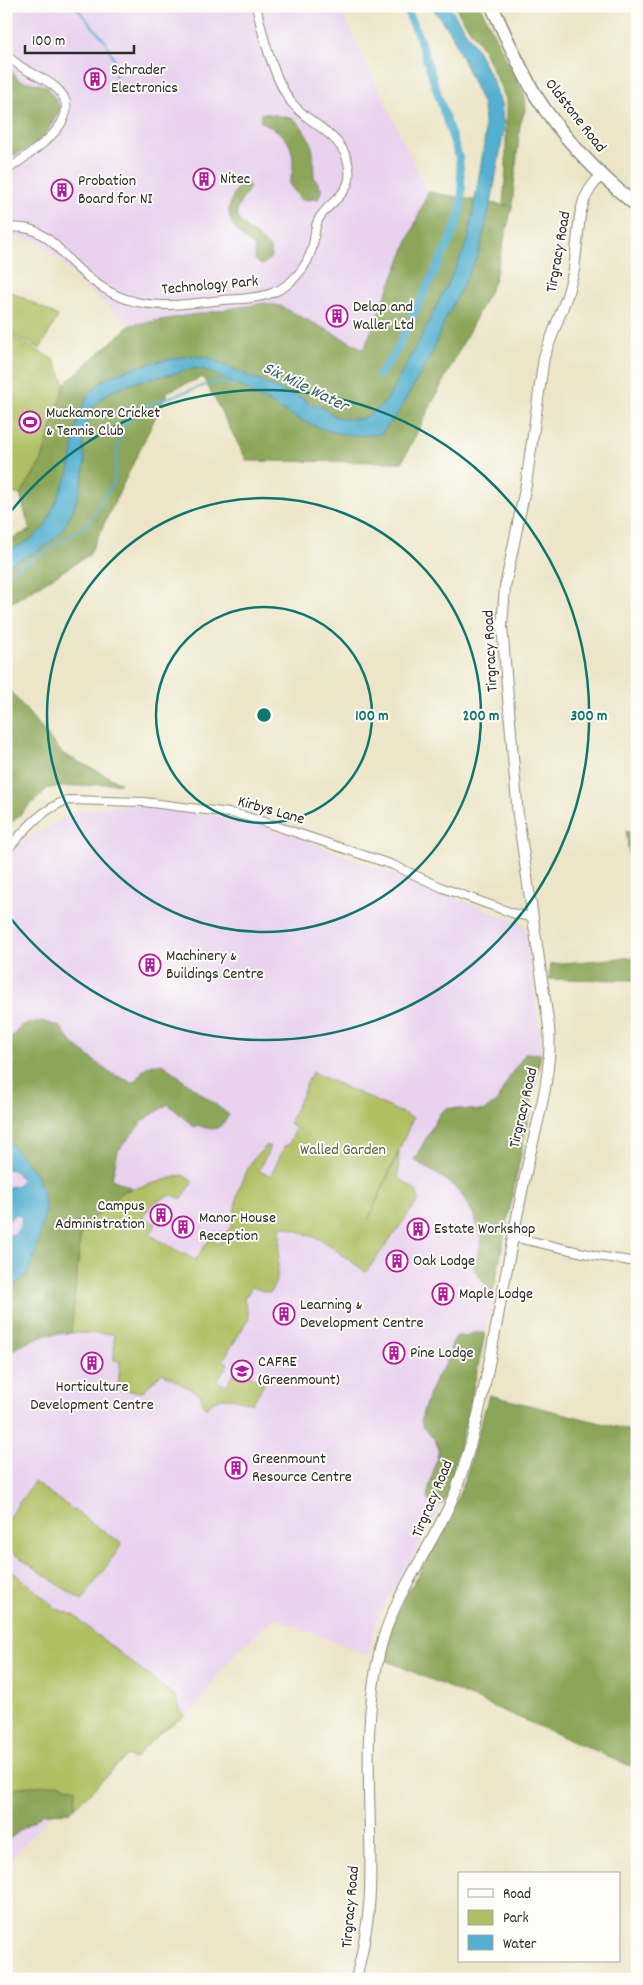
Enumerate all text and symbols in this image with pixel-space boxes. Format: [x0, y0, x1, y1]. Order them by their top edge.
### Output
scale bar [25, 22, 134, 54]
text: 100 m [32, 31, 65, 53]
place label: Schrader Electronics [111, 59, 178, 100]
building icon: Schrader Electronics [83, 67, 107, 91]
street label: Oldstone Road [539, 74, 611, 158]
building icon: Nitec [192, 167, 216, 191]
place label: Nitec [220, 168, 250, 191]
place label: Probation Board for NI [78, 170, 153, 211]
building icon: Probation Board for NI [50, 178, 74, 202]
street label: Tirgracy Road [541, 210, 577, 294]
street label: Technology Park [161, 270, 259, 302]
place label: Delap and Waller Ltd [353, 296, 414, 337]
building icon: Delap and Waller Ltd [325, 304, 349, 328]
water label: Six Mile Water [258, 357, 354, 420]
place label: Muckamore Cricket & Tennis Club [46, 402, 160, 443]
sports icon: Muckamore Cricket & Tennis Club [18, 410, 42, 434]
street label: Tirgracy Road [477, 609, 505, 693]
centre of rings [255, 706, 273, 724]
text: 100 m [355, 706, 389, 728]
text: 200 m [463, 706, 499, 728]
text: 300 m [571, 706, 607, 728]
street label: Kirbys Lane [235, 790, 307, 832]
place label: Machinery & Buildings Centre [166, 945, 264, 986]
building icon: Machinery & Buildings Centre [138, 953, 162, 977]
street label: Tirgracy Road [504, 1065, 544, 1151]
park label: Walled Garden [300, 1139, 386, 1162]
place label: Campus Administration [55, 1195, 145, 1236]
building icon: Campus Administration [149, 1203, 173, 1227]
place label: Manor House Reception [199, 1207, 276, 1248]
building icon: Manor House Reception [171, 1215, 195, 1239]
building icon: Estate Workshop [406, 1217, 430, 1241]
place label: Estate Workshop [434, 1218, 535, 1241]
building icon: Oak Lodge [385, 1249, 409, 1273]
place label: Oak Lodge [413, 1250, 475, 1273]
building icon: Maple Lodge [431, 1282, 455, 1306]
place label: Maple Lodge [459, 1283, 533, 1306]
place label: Learning & Development Centre [300, 1294, 424, 1335]
building icon: Learning & Development Centre [272, 1302, 296, 1326]
building icon: Pine Lodge [382, 1341, 406, 1365]
place label: Pine Lodge [410, 1342, 474, 1365]
building icon: Horticulture Development Centre [80, 1351, 104, 1375]
place label: CAFRE (Greenmount) [258, 1351, 340, 1392]
school or university icon: CAFRE (Greenmount) [230, 1359, 254, 1383]
place label: Horticulture Development Centre [30, 1376, 154, 1417]
place label: Greenmount Resource Centre [252, 1448, 352, 1489]
building icon: Greenmount Resource Centre [224, 1456, 248, 1480]
street label: Tirgracy Road [406, 1457, 460, 1541]
street label: Tirgracy Road [336, 1865, 366, 1949]
legend [458, 1872, 620, 1962]
text: Road [503, 1884, 531, 1906]
text: Park [503, 1908, 529, 1930]
text: Water [503, 1934, 537, 1956]

